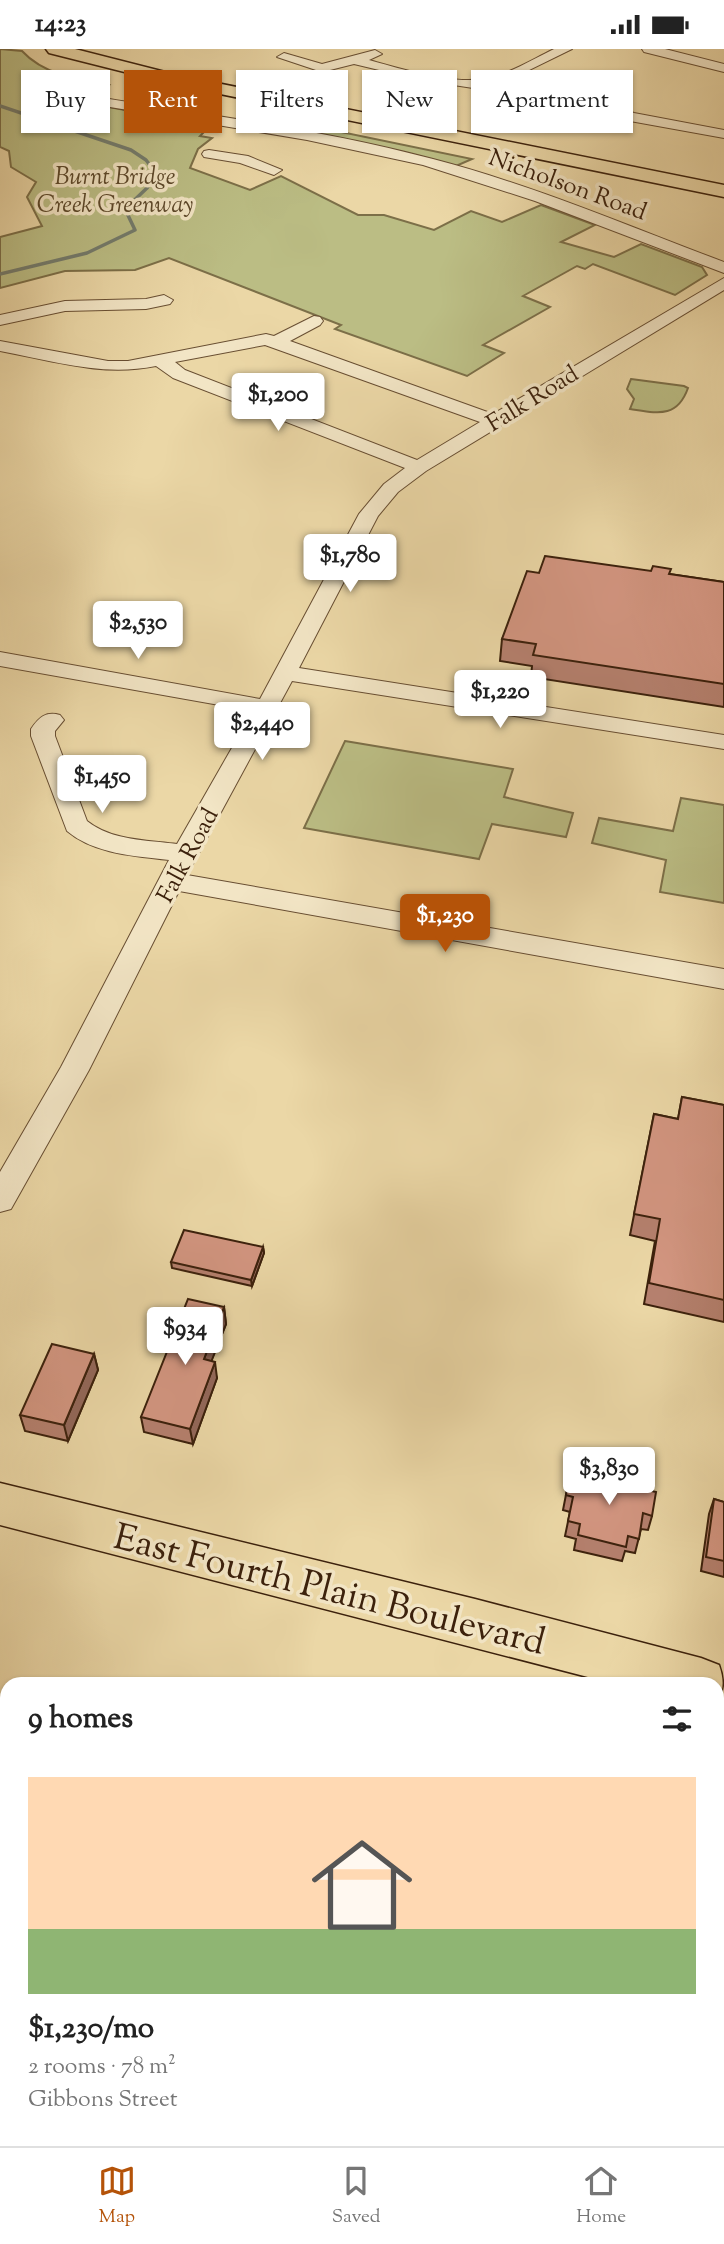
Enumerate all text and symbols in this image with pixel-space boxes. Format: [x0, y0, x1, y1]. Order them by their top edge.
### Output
text: 14:23 [35, 6, 86, 43]
chip: Buy [21, 70, 110, 133]
chip: Rent [124, 70, 222, 133]
chip: Filters [236, 70, 348, 133]
chip: New [362, 70, 457, 133]
chip: Apartment [471, 70, 633, 133]
street label: Nicholson Road [484, 142, 651, 230]
park label: Burnt Bridge Creek Greenway [37, 161, 193, 223]
street label: Falk Road [480, 358, 586, 441]
pin: $1,200 [221, 373, 335, 433]
text: $1,200 [248, 379, 308, 412]
pin: $1,780 [293, 535, 407, 594]
text: $1,780 [319, 540, 381, 573]
pin: $2,530 [81, 601, 195, 661]
text: $2,530 [109, 607, 167, 640]
pin: $1,220 [443, 671, 557, 730]
text: $1,220 [470, 676, 530, 709]
pin: $2,440 [205, 703, 319, 762]
text: $2,440 [230, 708, 294, 741]
pin: $1,450 [45, 755, 159, 815]
text: $1,450 [73, 761, 131, 794]
street label: Falk Road [150, 802, 228, 909]
pin: $1,230 [388, 895, 502, 954]
text: $1,230 [416, 900, 474, 933]
pin: $934 [144, 1307, 226, 1367]
text: $934 [163, 1313, 207, 1346]
pin: $3,830 [552, 1447, 666, 1507]
text: $3,830 [579, 1453, 639, 1486]
street label: East Fourth Plain Boulevard [108, 1512, 550, 1672]
text: 9 homes [28, 1698, 133, 1741]
icon: filters [658, 1700, 696, 1738]
icon: home [299, 1822, 425, 1948]
text: $1,230/mo [28, 2008, 154, 2051]
text: 2 rooms · 78 m² [28, 2051, 176, 2084]
text: Gibbons Street [28, 2084, 178, 2117]
tab: Map [98, 2162, 136, 2231]
tab: Saved [332, 2162, 380, 2231]
tab: Home [576, 2162, 626, 2231]

